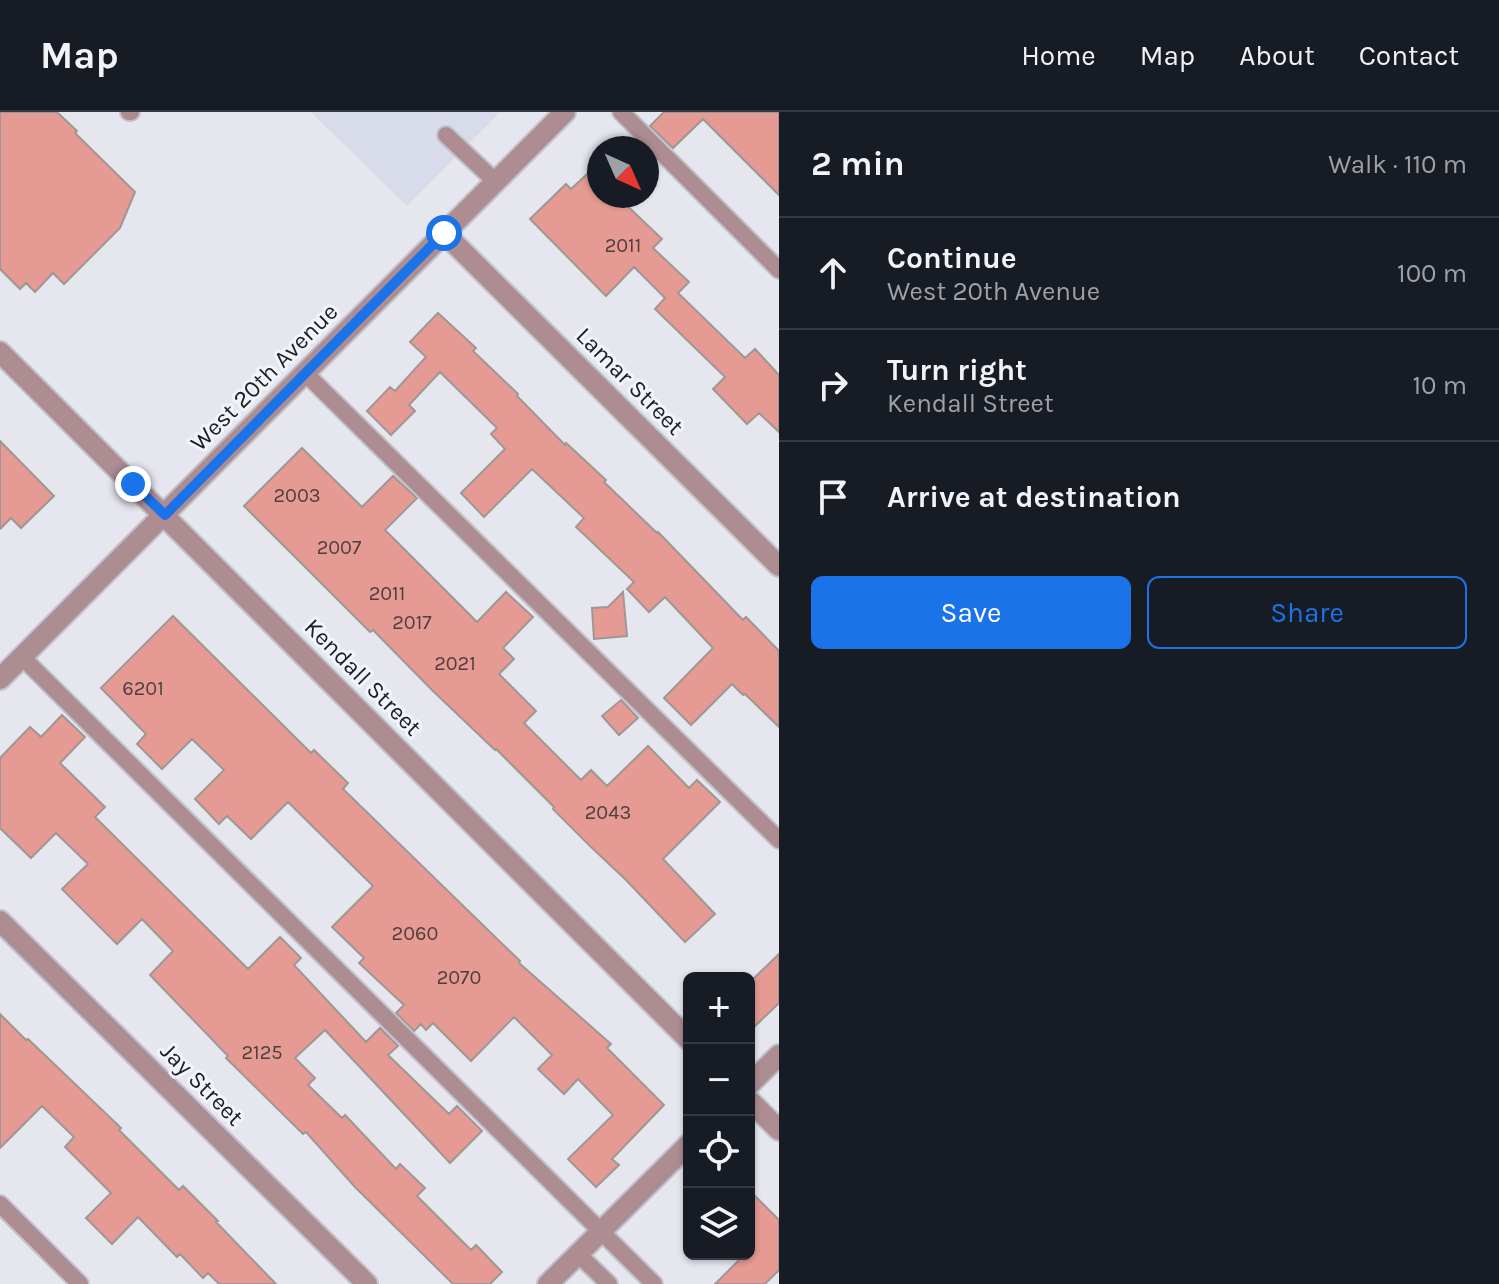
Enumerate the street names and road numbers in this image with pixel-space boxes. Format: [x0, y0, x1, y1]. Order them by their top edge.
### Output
street label: West 20th Avenue [185, 298, 343, 456]
street label: Lamar Street [570, 321, 690, 441]
street label: Kendall Street [299, 613, 427, 741]
street label: Jay Street [155, 1037, 249, 1131]

